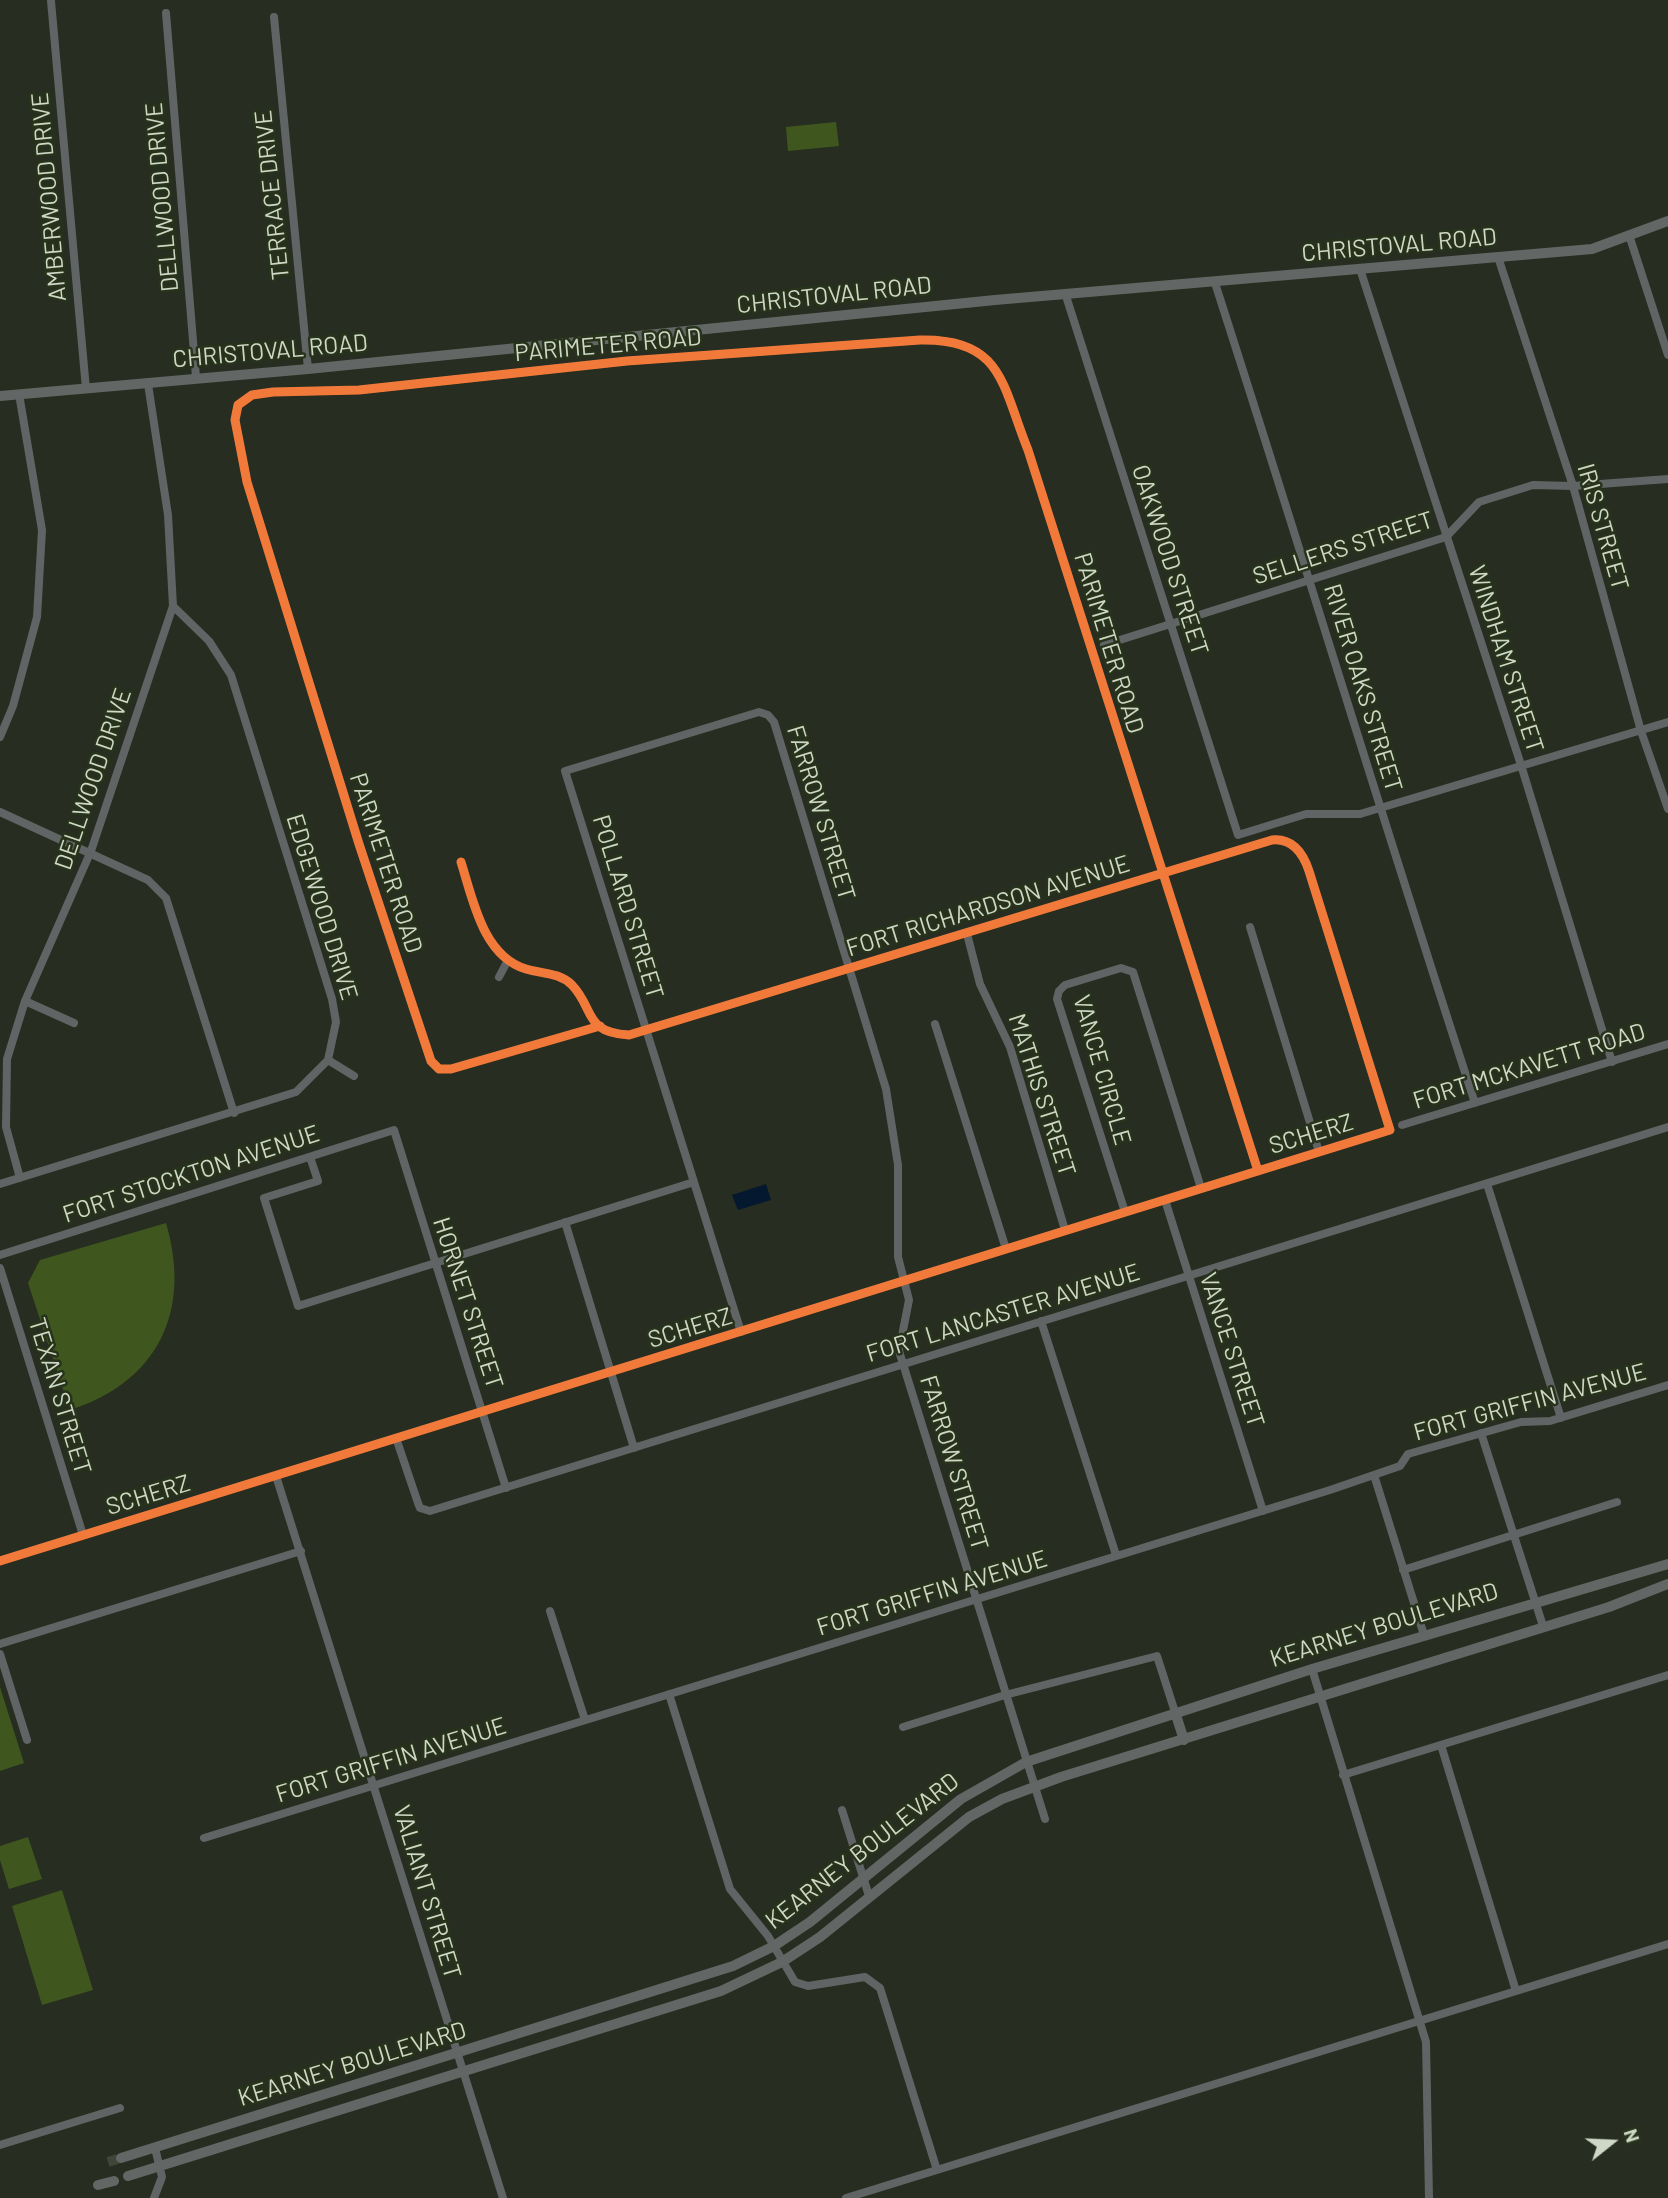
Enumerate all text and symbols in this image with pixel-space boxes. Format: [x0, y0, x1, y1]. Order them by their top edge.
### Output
street label: AMBERWOOD DRIVE [26, 91, 72, 303]
street label: DELLWOOD DRIVE [139, 101, 185, 293]
street label: TERRACE DRIVE [249, 109, 295, 281]
street label: CHRISTOVAL ROAD [1300, 222, 1498, 268]
street label: CHRISTOVAL ROAD [735, 270, 933, 320]
street label: PARIMETER ROAD [513, 322, 703, 368]
street label: CHRISTOVAL ROAD [171, 328, 369, 374]
street label: IRIS STREET [1571, 460, 1635, 594]
street label: OAKWOOD STREET [1126, 461, 1214, 659]
street label: SELLERS STREET [1249, 505, 1437, 591]
street label: PARIMETER ROAD [1068, 549, 1150, 737]
street label: WINDHAM STREET [1462, 562, 1550, 756]
street label: RIVER OAKS STREET [1318, 581, 1408, 795]
street label: DELLWOOD DRIVE [48, 684, 138, 874]
street label: FARROW STREET [781, 722, 861, 904]
street label: PARIMETER ROAD [343, 769, 429, 957]
street label: EDGEWOOD DRIVE [280, 811, 364, 1003]
street label: POLLARD STREET [586, 812, 670, 1002]
street label: FORT RICHARDSON AVENUE [843, 849, 1133, 963]
street label: VANCE CIRCLE [1067, 992, 1137, 1148]
street label: MATHIS STREET [1002, 1010, 1082, 1180]
street label: FORT MCKAVETT ROAD [1409, 1017, 1649, 1115]
street label: SCHERZ [1265, 1108, 1357, 1160]
street label: FORT STOCKTON AVENUE [59, 1119, 323, 1229]
street label: HORNET STREET [427, 1214, 509, 1392]
street label: FORT LANCASTER AVENUE [863, 1258, 1143, 1368]
street label: VANCE STREET [1193, 1269, 1271, 1431]
street label: SCHERZ [644, 1302, 736, 1354]
street label: TEXAN STREET [22, 1314, 98, 1478]
street label: FORT GRIFFIN AVENUE [1410, 1357, 1650, 1447]
street label: FARROW STREET [914, 1372, 994, 1554]
street label: SCHERZ [102, 1469, 194, 1521]
street label: FORT GRIFFIN AVENUE [813, 1544, 1051, 1642]
street label: KEARNEY BOULEVARD [1266, 1577, 1502, 1673]
street label: FORT GRIFFIN AVENUE [272, 1711, 510, 1809]
street label: KEARNEY BOULEVARD [760, 1767, 964, 1935]
street label: VALIANT STREET [387, 1802, 467, 1982]
street label: KEARNEY BOULEVARD [234, 2016, 470, 2112]
north arrow [1577, 2107, 1647, 2177]
text: N [1620, 2126, 1645, 2145]

